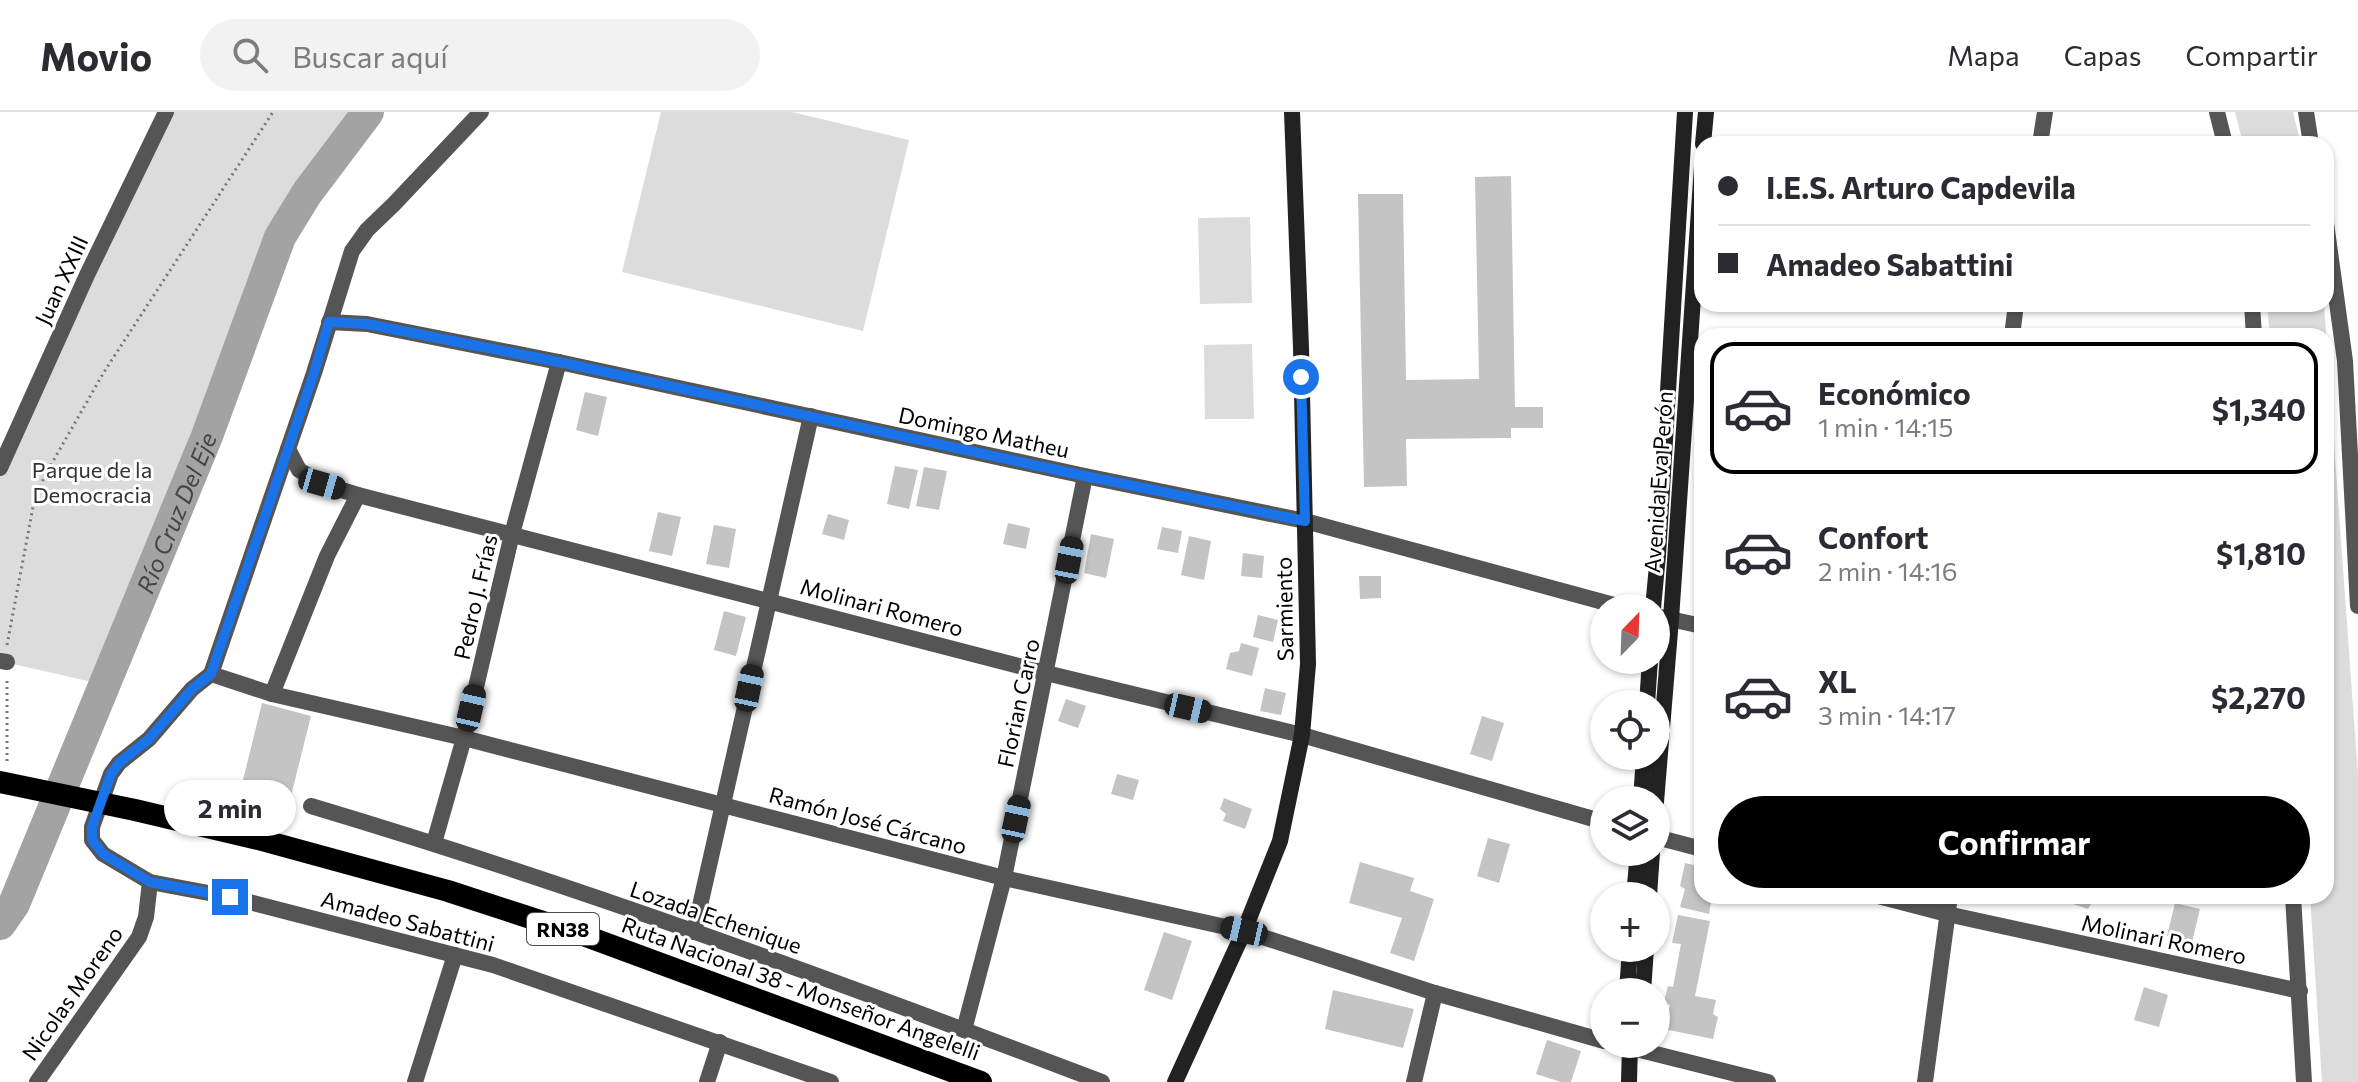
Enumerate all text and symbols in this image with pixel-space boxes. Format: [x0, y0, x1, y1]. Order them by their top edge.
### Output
search box [200, 19, 760, 91]
text: Movio [40, 32, 152, 79]
icon: search [228, 33, 272, 77]
text: Buscar aquí [292, 37, 448, 74]
text: Mapa [1947, 38, 2020, 72]
text: Capas [2064, 38, 2141, 72]
text: Compartir [2185, 38, 2318, 72]
text: I.E.S. Arturo Capdevila [1766, 168, 2076, 205]
street label: Juan XXIII [29, 231, 93, 329]
text: Amadeo Sabattini [1766, 245, 2013, 282]
route start [1283, 359, 1319, 395]
icon: car [1722, 372, 1794, 444]
text: Económico [1818, 374, 1971, 411]
street label: Avenida Eva Perón [1638, 390, 1678, 574]
text: $1,340 [2212, 390, 2306, 427]
street label: Domingo Matheu [896, 401, 1072, 463]
text: 1 min · 14:15 [1818, 411, 1953, 442]
water label: Río Cruz Del Eje [129, 427, 222, 597]
park label: Parque de la Democracia [32, 456, 152, 508]
car [296, 466, 348, 502]
icon: car [1722, 516, 1794, 588]
text: Confort [1818, 518, 1929, 555]
street label: Pedro J. Frías [447, 532, 503, 662]
car [1053, 534, 1085, 586]
text: $1,810 [2216, 534, 2306, 571]
text: 2 min · 14:16 [1818, 555, 1958, 586]
street label: Sarmiento [1270, 557, 1298, 661]
street label: Molinari Romero [798, 572, 966, 642]
north arrow [1590, 594, 1670, 674]
map controls [1590, 594, 1670, 1058]
street label: Florian Carro [991, 636, 1045, 770]
icon: car [1722, 660, 1794, 732]
car [732, 662, 766, 714]
text: XL [1818, 662, 1857, 699]
text: $2,270 [2211, 678, 2306, 715]
car [454, 682, 488, 734]
button: locate [1590, 690, 1670, 770]
car [1162, 691, 1214, 725]
text: 3 min · 14:17 [1818, 699, 1956, 730]
callout: 2 min [164, 781, 296, 837]
street label: Ramón José Cárcano [766, 781, 970, 859]
button: layers [1590, 786, 1670, 866]
text: 2 min [198, 792, 262, 823]
car [999, 793, 1033, 845]
button: Confirmar [1718, 796, 2310, 888]
street label: Lozada Echenique [627, 875, 805, 959]
route end [212, 879, 248, 915]
button: + [1590, 882, 1670, 962]
street label: Amadeo Sabattini [318, 885, 498, 957]
street label: Molinari Romero [2079, 908, 2249, 970]
street label: Ruta Nacional 38 - Monseñor Angelelli [618, 910, 984, 1066]
road number: RN38 [527, 913, 599, 945]
car [1218, 914, 1270, 948]
street label: Nicolas Moreno [16, 921, 128, 1065]
button: − [1590, 978, 1670, 1058]

